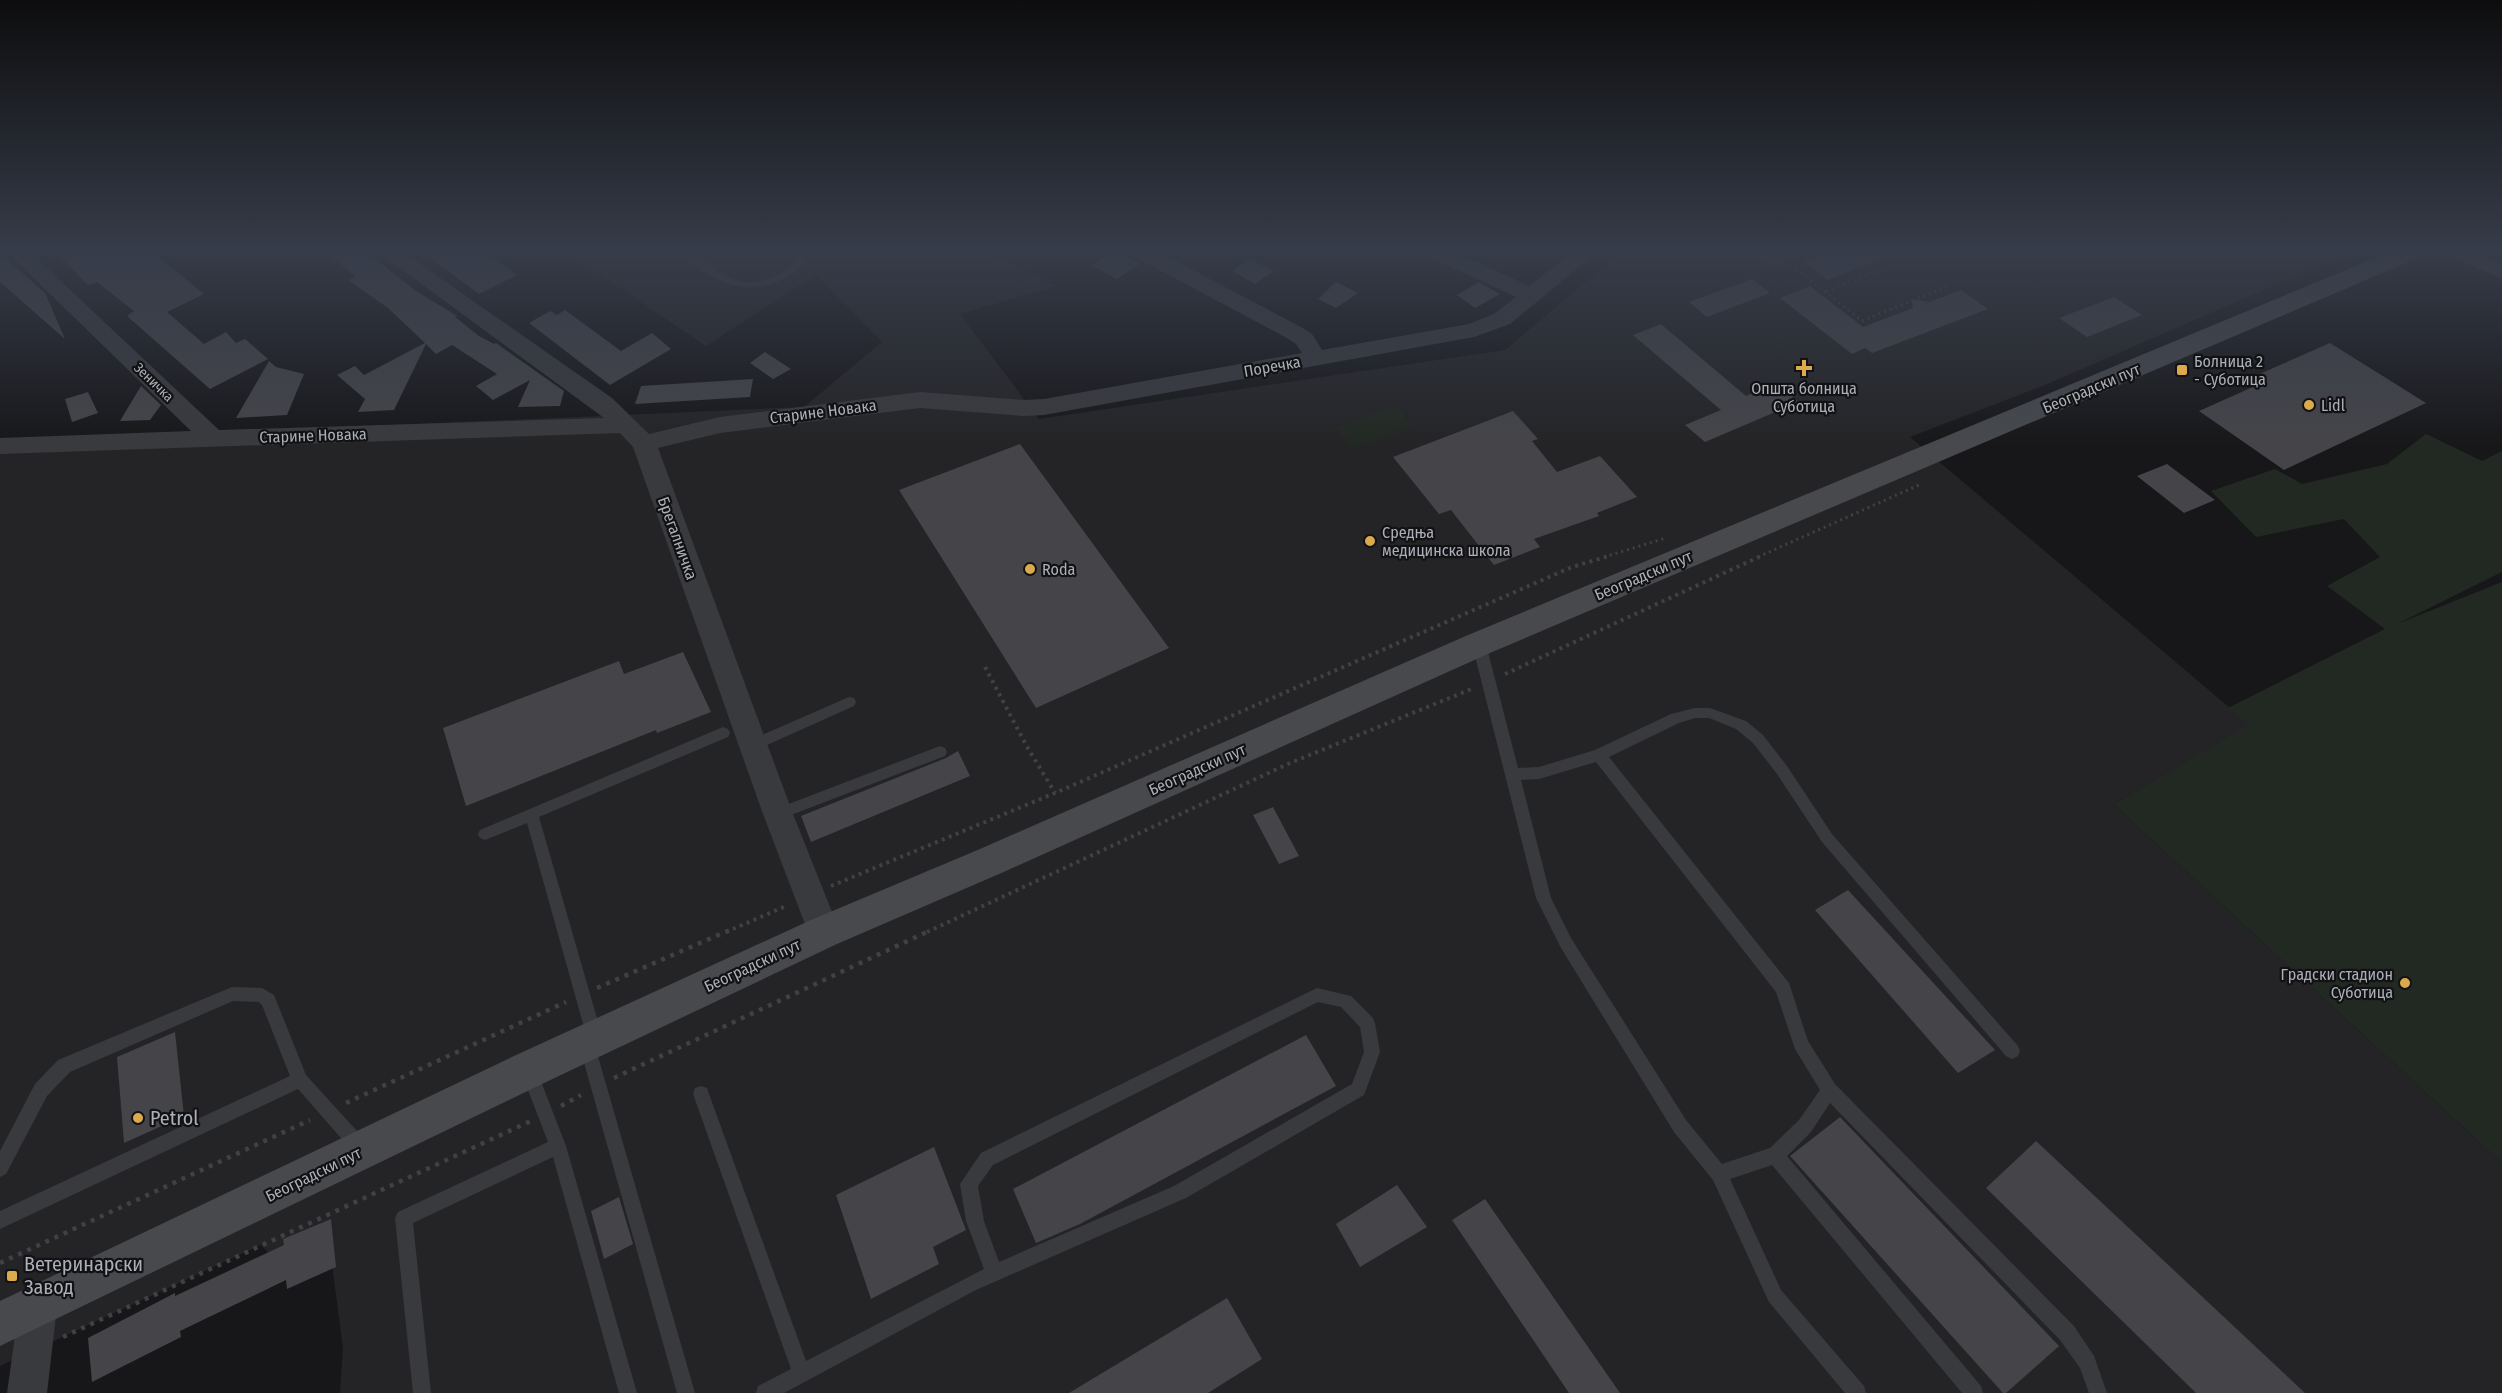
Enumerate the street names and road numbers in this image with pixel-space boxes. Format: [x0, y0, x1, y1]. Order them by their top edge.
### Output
street label: Поречка [1242, 352, 1302, 381]
street label: Зеничка [130, 359, 177, 405]
street label: Београдски пут [2040, 359, 2143, 418]
street label: Старине Новака [769, 396, 878, 427]
street label: Старине Новака [259, 424, 367, 447]
street label: Брегалничка [654, 494, 701, 582]
street label: Београдски пут [1592, 546, 1695, 605]
street label: Београдски пут [1146, 739, 1249, 799]
street label: Београдски пут [701, 935, 804, 996]
street label: Београдски пут [262, 1143, 365, 1206]

